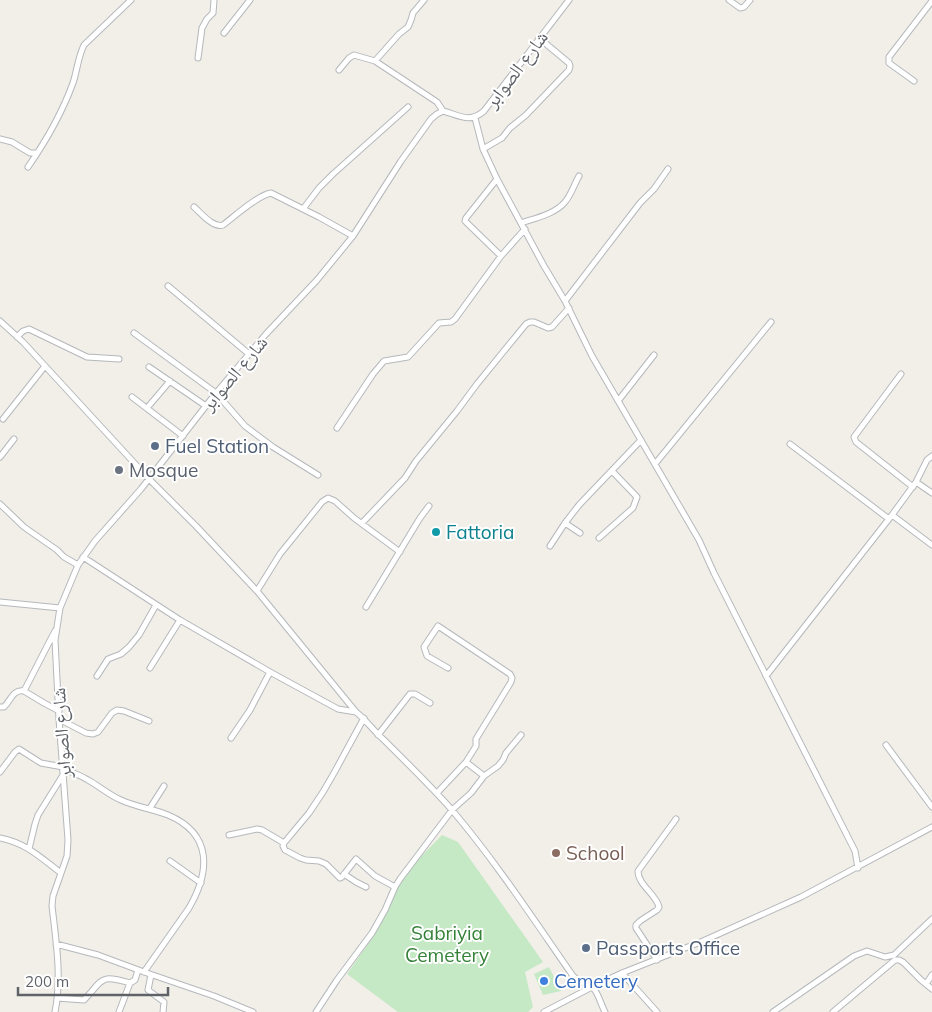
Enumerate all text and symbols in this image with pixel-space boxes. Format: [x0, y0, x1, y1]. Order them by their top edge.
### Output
street label: شارع الصوابر [479, 26, 553, 113]
street label: شارع الصوابر [195, 331, 272, 416]
place label: Fuel Station [165, 434, 269, 458]
marker: Fuel Station [149, 440, 161, 452]
place label: Mosque [129, 458, 198, 482]
marker: Mosque [113, 464, 125, 476]
place label: Fattoria [446, 520, 514, 544]
marker: Fattoria [430, 526, 442, 538]
street label: شارع الصوابر [46, 687, 76, 780]
place label: School [566, 841, 625, 865]
marker: School [550, 847, 562, 859]
park label: Sabriyia Cemetery [405, 921, 489, 967]
place label: Passports Office [596, 936, 740, 960]
marker: Passports Office [580, 942, 592, 954]
scale bar [18, 964, 168, 996]
place label: Cemetery [554, 969, 638, 993]
text: 200 m [25, 972, 69, 991]
marker: Cemetery [538, 975, 550, 987]

